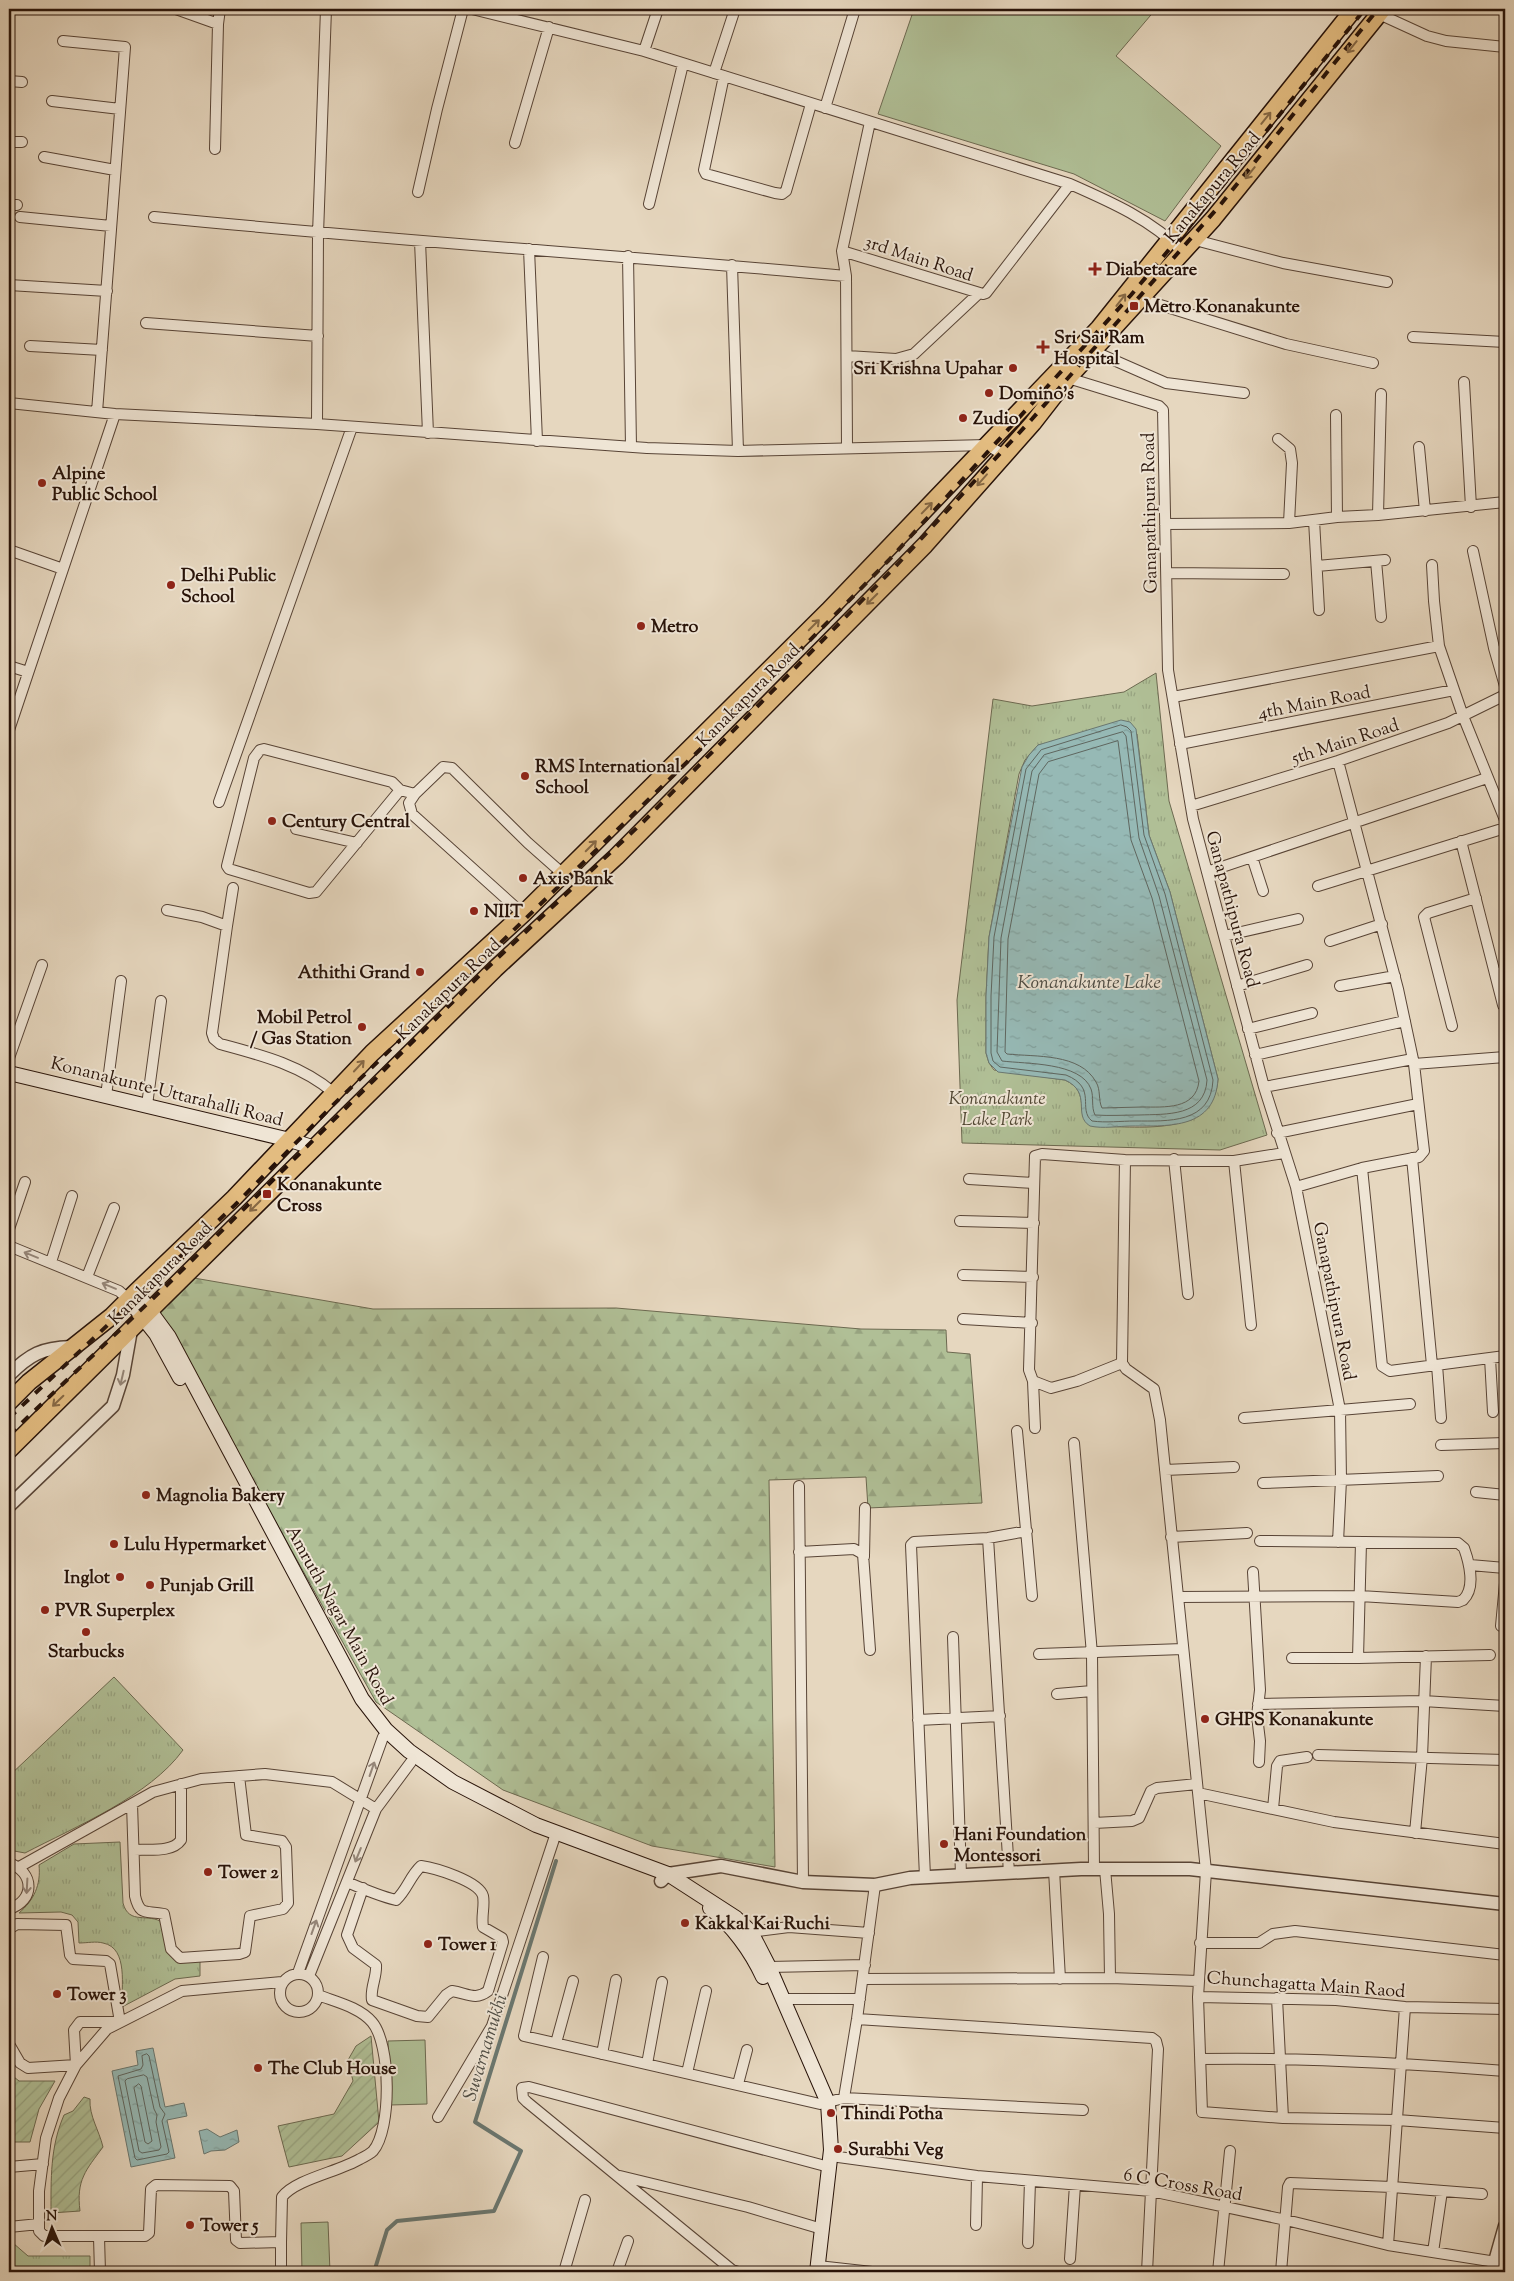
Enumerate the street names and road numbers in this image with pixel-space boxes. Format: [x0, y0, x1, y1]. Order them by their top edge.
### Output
street label: Kanakapura Road [1159, 127, 1268, 249]
street label: 3rd Main Road [861, 230, 976, 290]
street label: Ganapathipura Road [1137, 432, 1165, 594]
street label: Kanakapura Road [691, 638, 807, 754]
street label: 4th Main Road [1256, 680, 1373, 728]
street label: 5th Main Road [1288, 713, 1403, 773]
street label: Ganapathipura Road [1198, 828, 1265, 991]
street label: Kanakapura Road [391, 933, 508, 1048]
street label: Konanakunte-Uttarahalli Road [48, 1051, 286, 1134]
street label: Kanakapura Road [103, 1216, 219, 1332]
street label: Ganapathipura Road [1305, 1220, 1361, 1383]
street label: Amruth Nagar Main Road [278, 1521, 398, 1710]
street label: Chunchagatta Main Raod [1206, 1966, 1406, 2006]
street label: 6 C Cross Road [1121, 2163, 1244, 2209]

